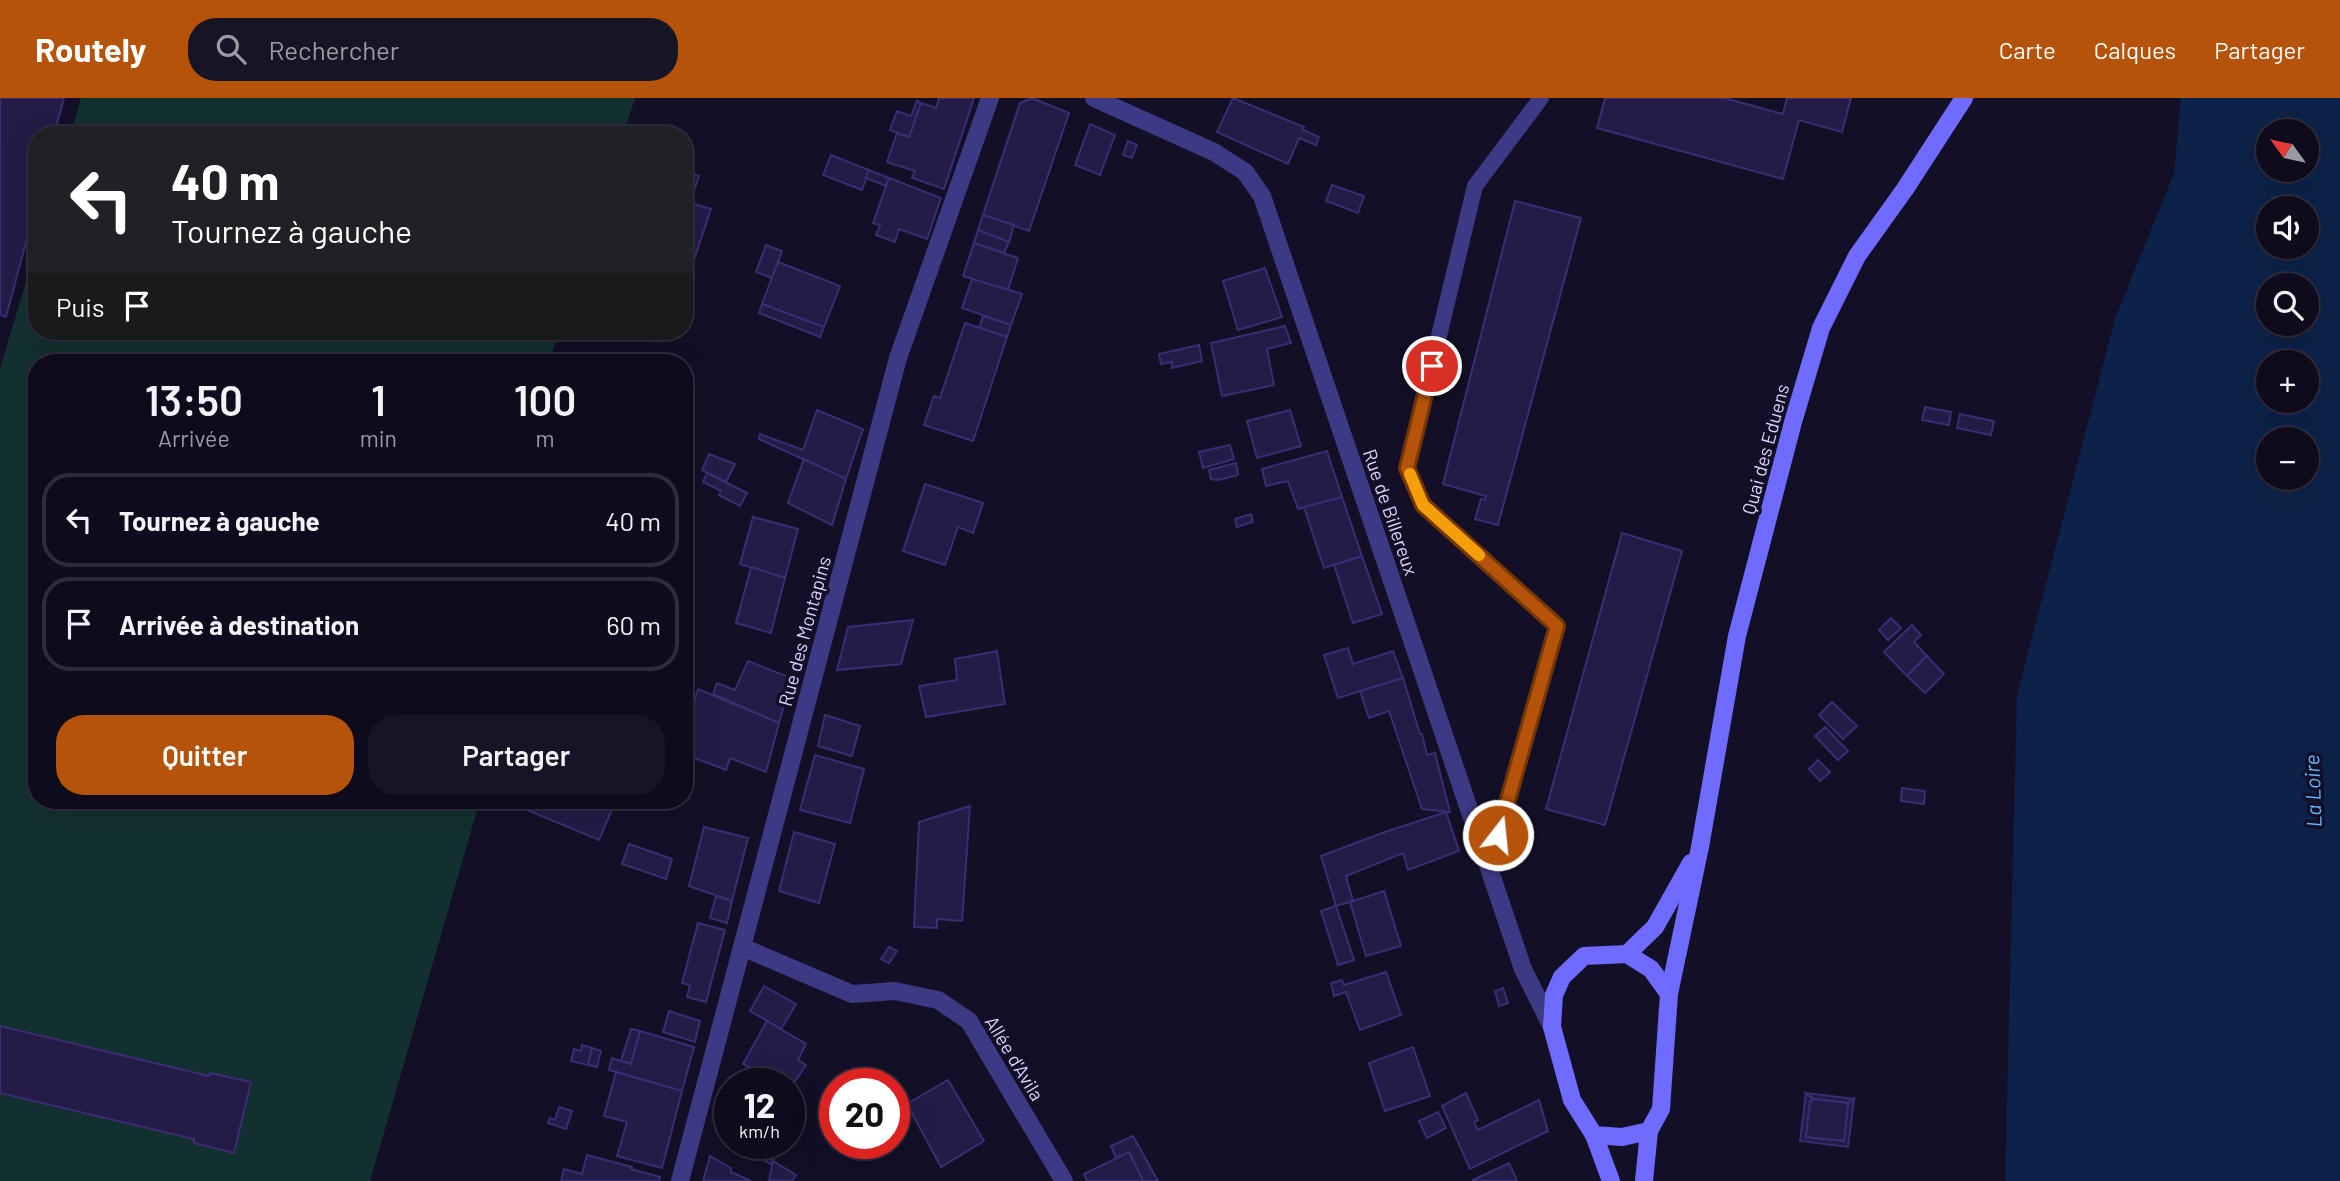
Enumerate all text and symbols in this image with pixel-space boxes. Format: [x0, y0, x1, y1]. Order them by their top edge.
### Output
search box [188, 18, 678, 81]
text: Routely [35, 29, 146, 69]
icon: search [212, 30, 250, 68]
text: Rechercher [268, 34, 399, 65]
text: Carte [1999, 35, 2056, 64]
text: Calques [2094, 35, 2176, 64]
text: Partager [2214, 35, 2305, 64]
north arrow [2256, 119, 2319, 182]
map controls [2256, 119, 2319, 490]
text: 40 m [171, 151, 279, 210]
icon: left [56, 154, 147, 245]
button: sound [2256, 196, 2319, 259]
text: Tournez à gauche [171, 211, 412, 249]
button: search [2256, 273, 2319, 336]
icon: arrive [118, 287, 156, 325]
text: Puis [56, 291, 104, 322]
pin [1402, 336, 1462, 396]
icon: arrive [1413, 347, 1451, 385]
button: + [2256, 350, 2319, 413]
text: 13:50 [145, 374, 243, 424]
text: 1 [371, 374, 386, 424]
text: 100 [514, 374, 576, 424]
street label: Quai des Eduens [1737, 381, 1793, 517]
text: Arrivée [158, 424, 230, 452]
text: min [360, 424, 397, 452]
text: m [535, 424, 554, 452]
button: − [2256, 427, 2319, 490]
street label: Rue de Billereux [1359, 446, 1423, 578]
icon: left [60, 501, 98, 539]
text: Tournez à gauche [119, 505, 320, 536]
text: 40 m [605, 505, 661, 536]
street label: Rue des Montapins [773, 553, 835, 709]
icon: arrive [60, 605, 98, 643]
text: Arrivée à destination [119, 609, 359, 640]
text: 60 m [606, 609, 661, 640]
button: Quitter [56, 715, 354, 795]
button: Partager [368, 715, 665, 795]
water label: La Loire [2298, 754, 2326, 828]
position arrow [1461, 798, 1535, 872]
street label: Allée d'Avila [981, 1011, 1049, 1105]
speed limit sign: 20 [819, 1068, 910, 1159]
text: 12 [743, 1083, 775, 1125]
text: km/h [739, 1120, 780, 1142]

